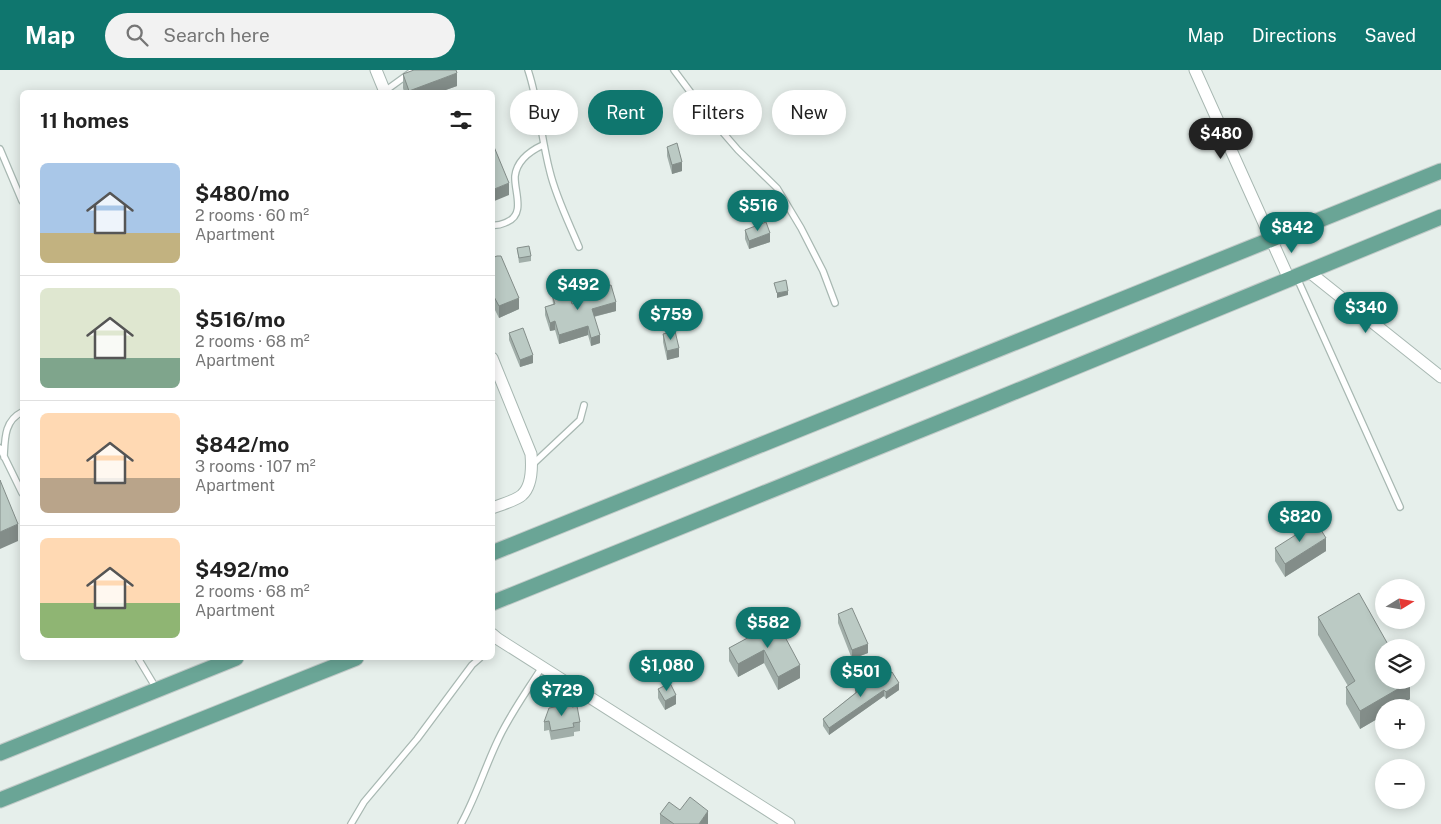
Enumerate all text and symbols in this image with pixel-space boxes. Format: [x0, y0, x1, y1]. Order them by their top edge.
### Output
search box [105, 13, 455, 58]
text: Map [25, 21, 75, 49]
icon: search [123, 21, 151, 49]
text: Search here [163, 24, 270, 46]
text: Map [1187, 25, 1224, 46]
text: Directions [1252, 25, 1337, 46]
text: Saved [1365, 25, 1416, 46]
chip: Buy [510, 90, 578, 135]
chip: Rent [588, 90, 663, 135]
chip: Filters [673, 90, 762, 135]
chip: New [772, 90, 846, 135]
icon: filters [447, 106, 475, 134]
text: 11 homes [40, 108, 129, 133]
pin: $480 [1191, 118, 1251, 160]
text: $480 [1200, 124, 1242, 143]
text: $480/mo [195, 181, 290, 206]
icon: home [80, 183, 140, 243]
pin: $516 [728, 190, 788, 232]
text: $516 [738, 196, 778, 215]
text: 2 rooms · 60 m² [195, 206, 309, 225]
pin: $842 [1262, 212, 1322, 254]
text: $842 [1271, 218, 1313, 237]
text: Apartment [195, 225, 275, 244]
pin: $492 [548, 268, 608, 311]
text: $492 [557, 275, 599, 294]
pin: $340 [1336, 292, 1396, 334]
pin: $759 [641, 298, 701, 341]
text: $340 [1345, 298, 1387, 317]
text: $759 [650, 305, 692, 324]
text: $516/mo [195, 307, 285, 332]
icon: home [80, 308, 140, 368]
text: 2 rooms · 68 m² [195, 332, 310, 351]
text: Apartment [195, 351, 275, 370]
text: $842/mo [195, 432, 289, 457]
icon: home [80, 433, 140, 493]
text: 3 rooms · 107 m² [195, 457, 316, 476]
text: Apartment [195, 476, 275, 495]
pin: $820 [1270, 500, 1330, 543]
text: $820 [1279, 507, 1321, 526]
text: $492/mo [195, 557, 289, 582]
icon: home [80, 558, 140, 618]
north arrow [1375, 579, 1425, 629]
map controls [1375, 579, 1425, 809]
text: 2 rooms · 68 m² [195, 582, 310, 601]
text: Apartment [195, 601, 275, 620]
pin: $582 [738, 606, 798, 649]
text: $582 [747, 613, 789, 632]
button: layers [1375, 639, 1425, 689]
pin: $1,080 [626, 650, 708, 692]
text: $1,080 [640, 656, 694, 675]
pin: $501 [831, 656, 891, 698]
text: $501 [842, 662, 880, 681]
pin: $729 [532, 674, 592, 717]
text: $729 [541, 681, 583, 700]
button: + [1375, 699, 1425, 749]
button: − [1375, 759, 1425, 809]

